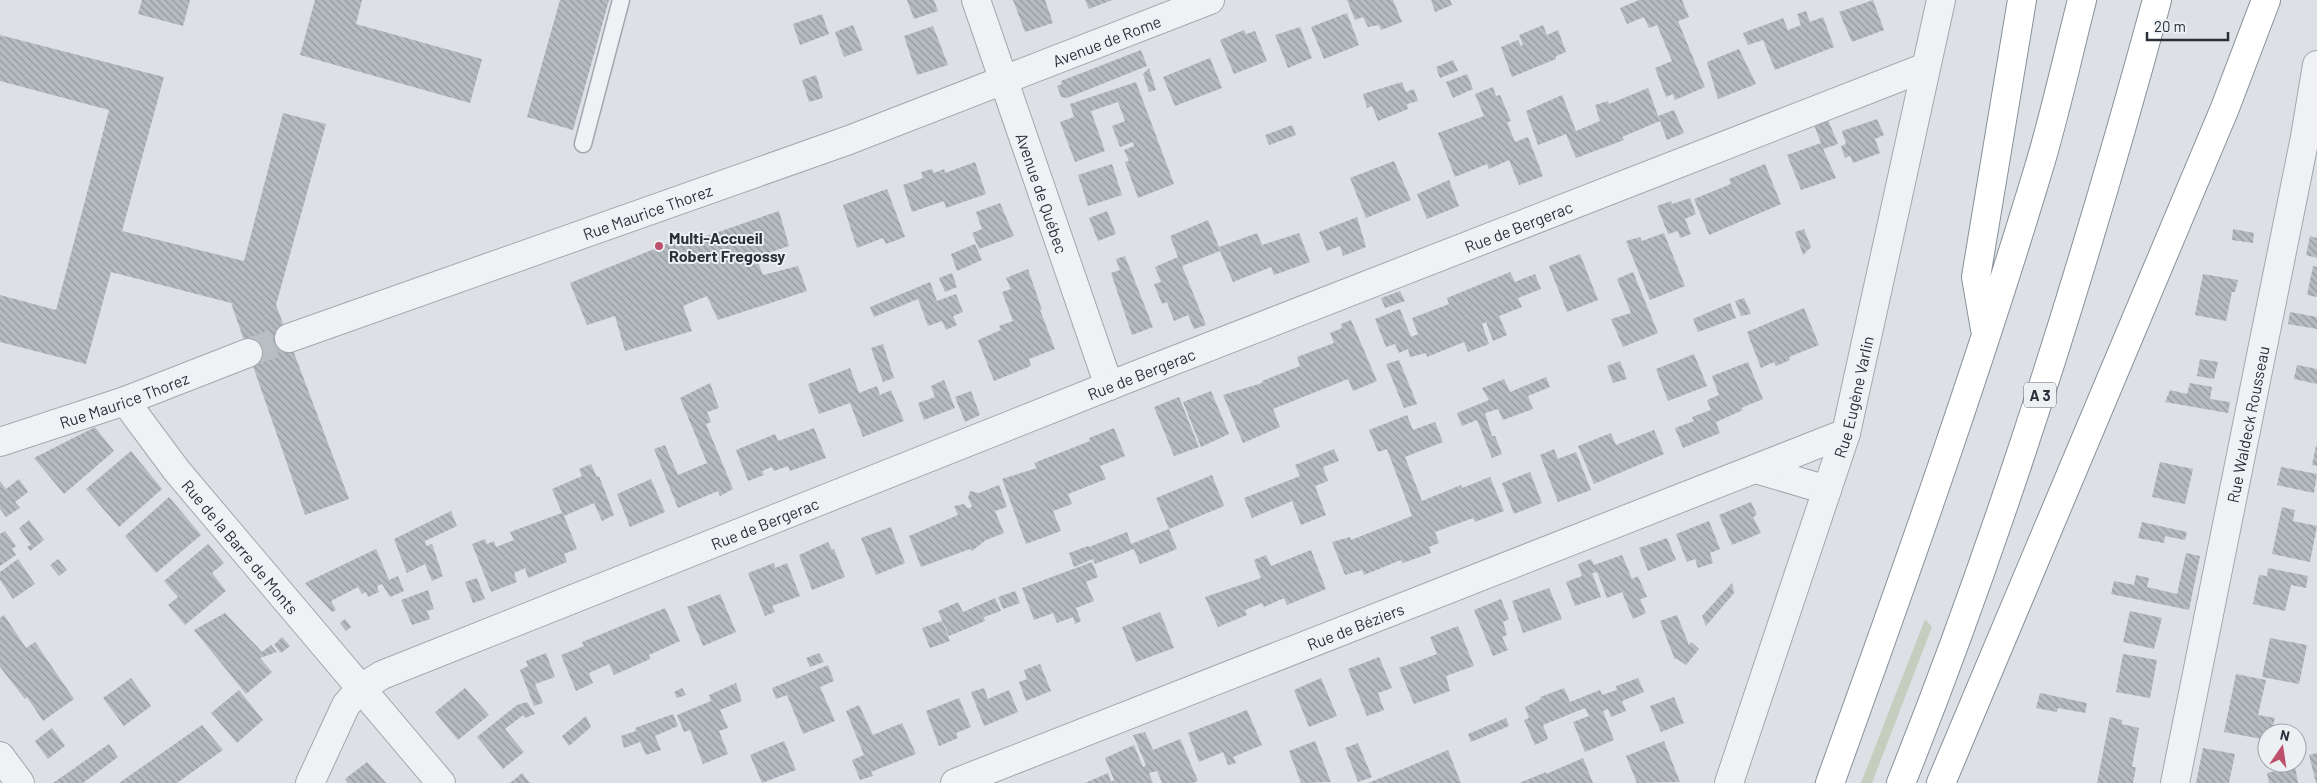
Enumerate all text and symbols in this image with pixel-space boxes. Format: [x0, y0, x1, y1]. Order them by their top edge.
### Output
scale bar [2147, 10, 2228, 42]
street label: Avenue de Rome [1049, 11, 1163, 70]
text: 20 m [2154, 17, 2186, 35]
street label: Avenue de Québec [1013, 130, 1072, 256]
street label: Rue Maurice Thorez [580, 180, 715, 243]
street label: Rue de Bergerac [1462, 196, 1575, 256]
place label: Multi-Accueil Robert Fregossy [669, 228, 785, 265]
marker: Multi-Accueil Robert Fregossy [653, 240, 665, 252]
street label: Rue Eugène Varlin [1829, 334, 1877, 460]
street label: Rue de Bergerac [1084, 344, 1198, 403]
street label: Rue Waldeck Rousseau [2222, 344, 2272, 504]
street label: Rue Maurice Thorez [57, 368, 191, 431]
road number: A 3 [2024, 382, 2056, 408]
street label: Rue de la Barre de Monts [179, 475, 303, 617]
street label: Rue de Bergerac [708, 493, 821, 553]
street label: Rue de Béziers [1304, 598, 1406, 653]
north arrow [2257, 723, 2307, 773]
text: N [2279, 726, 2291, 744]

